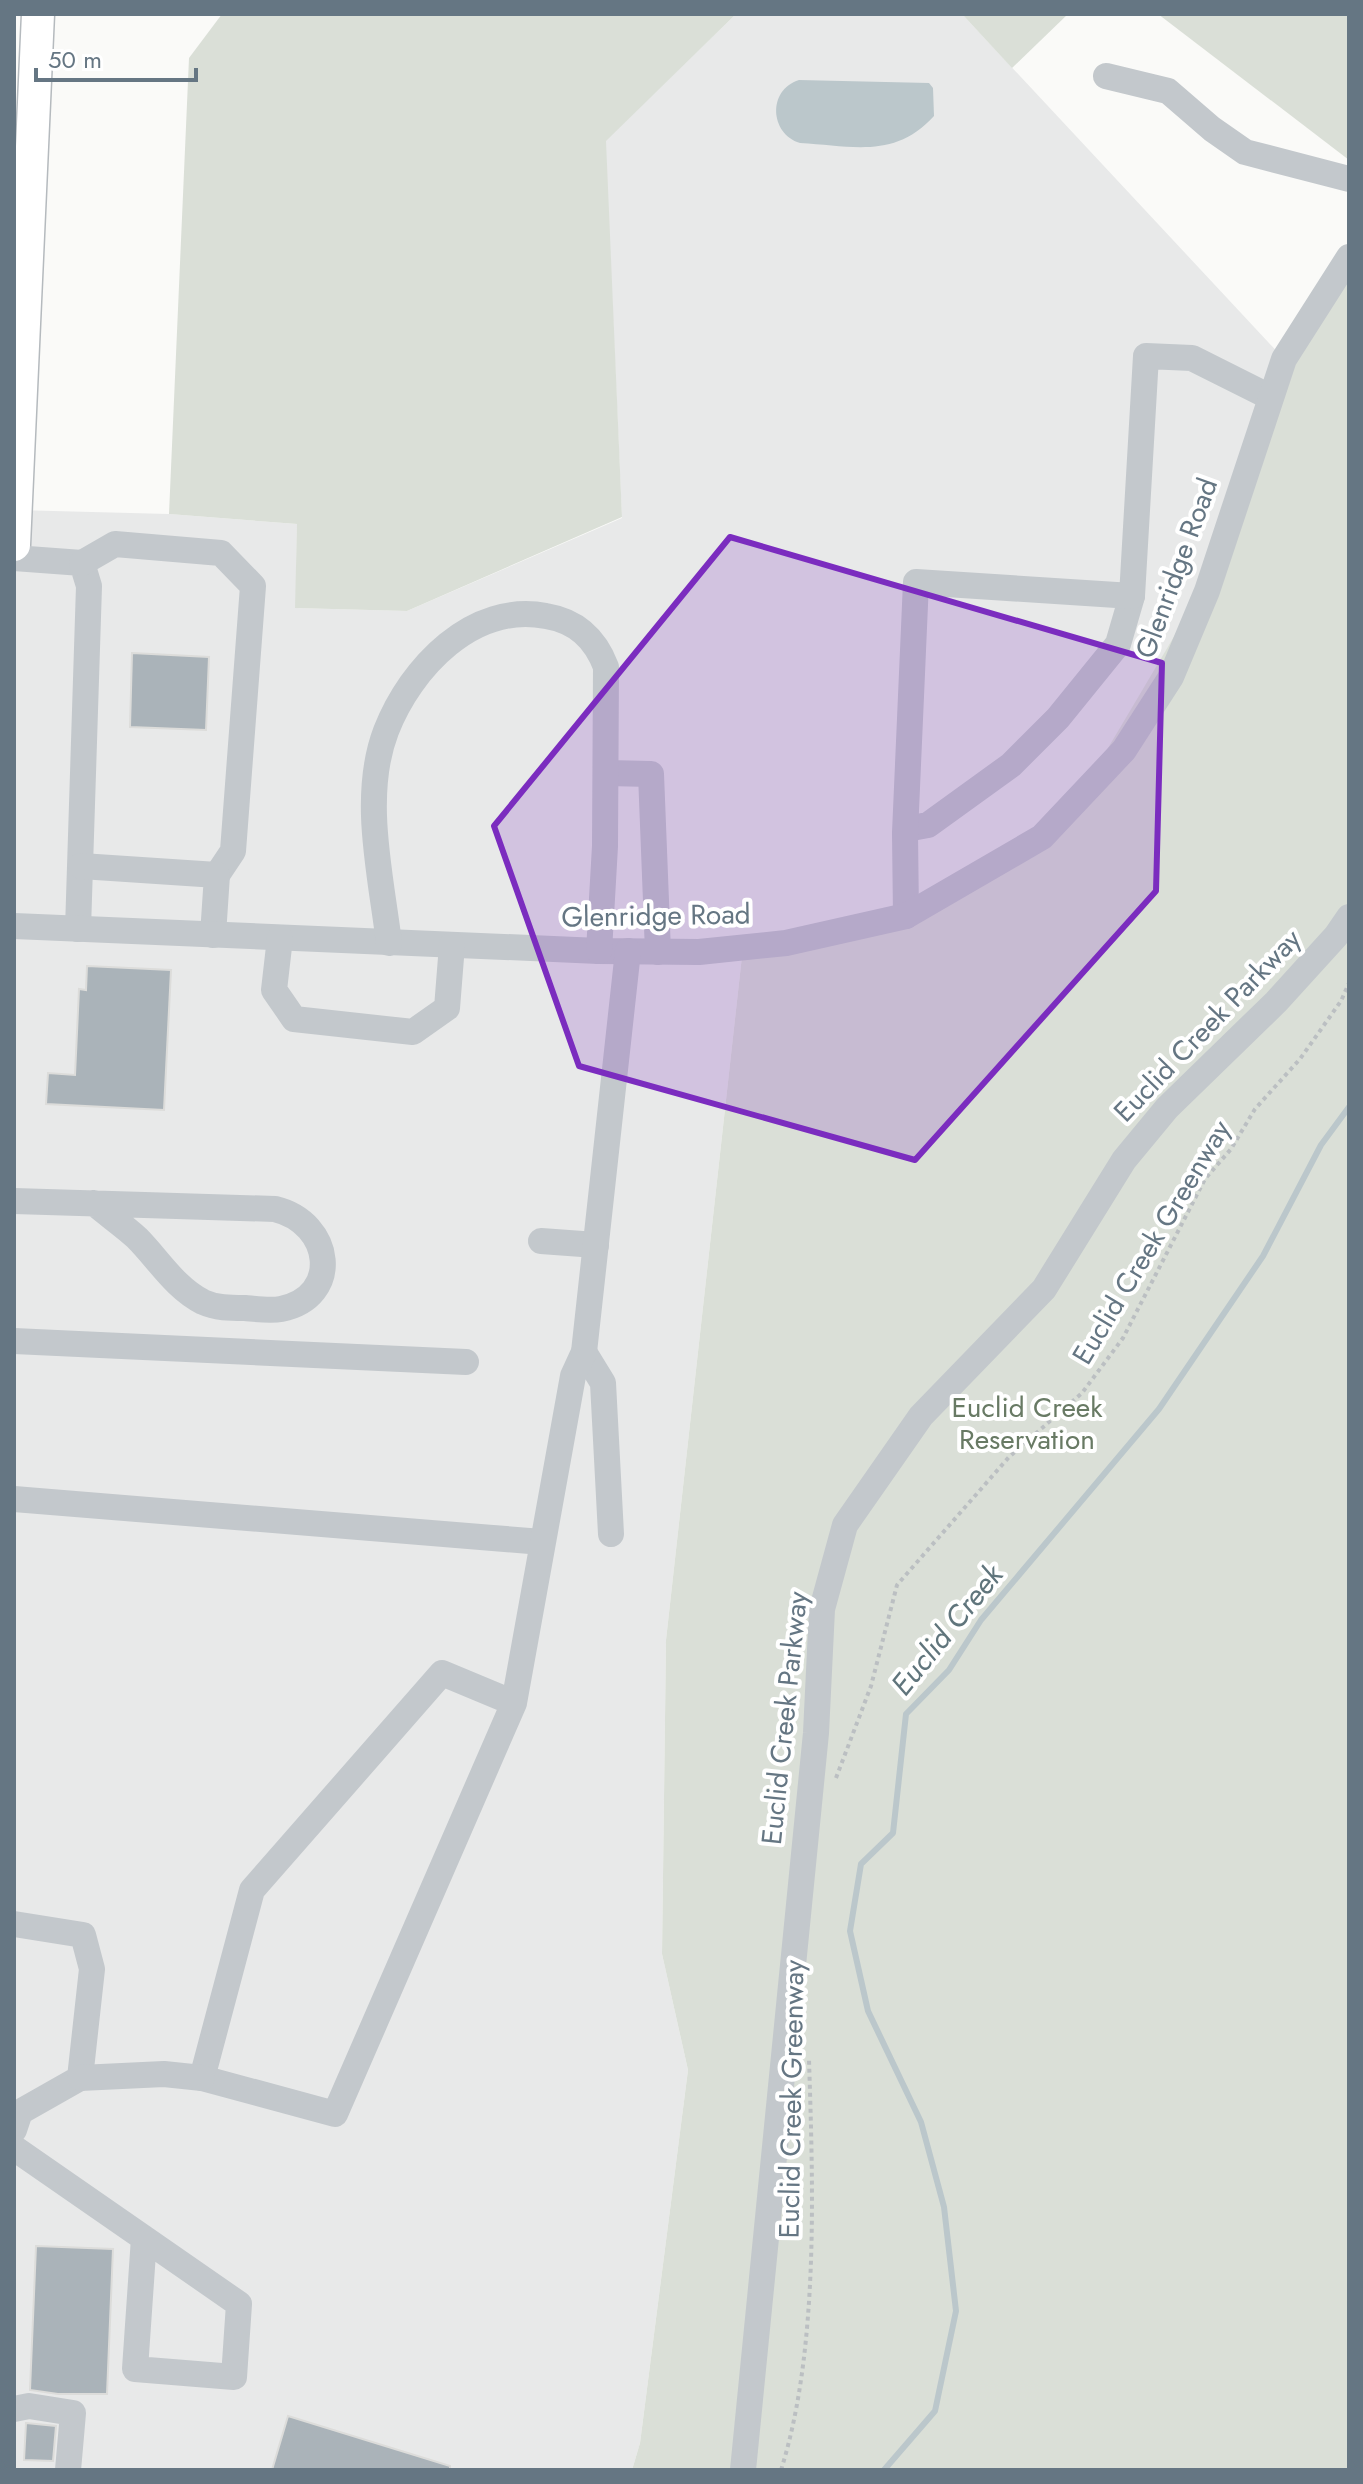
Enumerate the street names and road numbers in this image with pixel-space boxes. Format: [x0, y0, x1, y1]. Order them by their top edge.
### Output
street label: Glenridge Road [1125, 472, 1228, 664]
street label: Glenridge Road [561, 893, 751, 938]
street label: Euclid Creek Parkway [1104, 919, 1311, 1131]
street label: Euclid Creek Greenway [1062, 1112, 1241, 1372]
street label: Euclid Creek Parkway [751, 1589, 818, 1847]
street label: Euclid Creek Greenway [769, 1959, 814, 2239]

